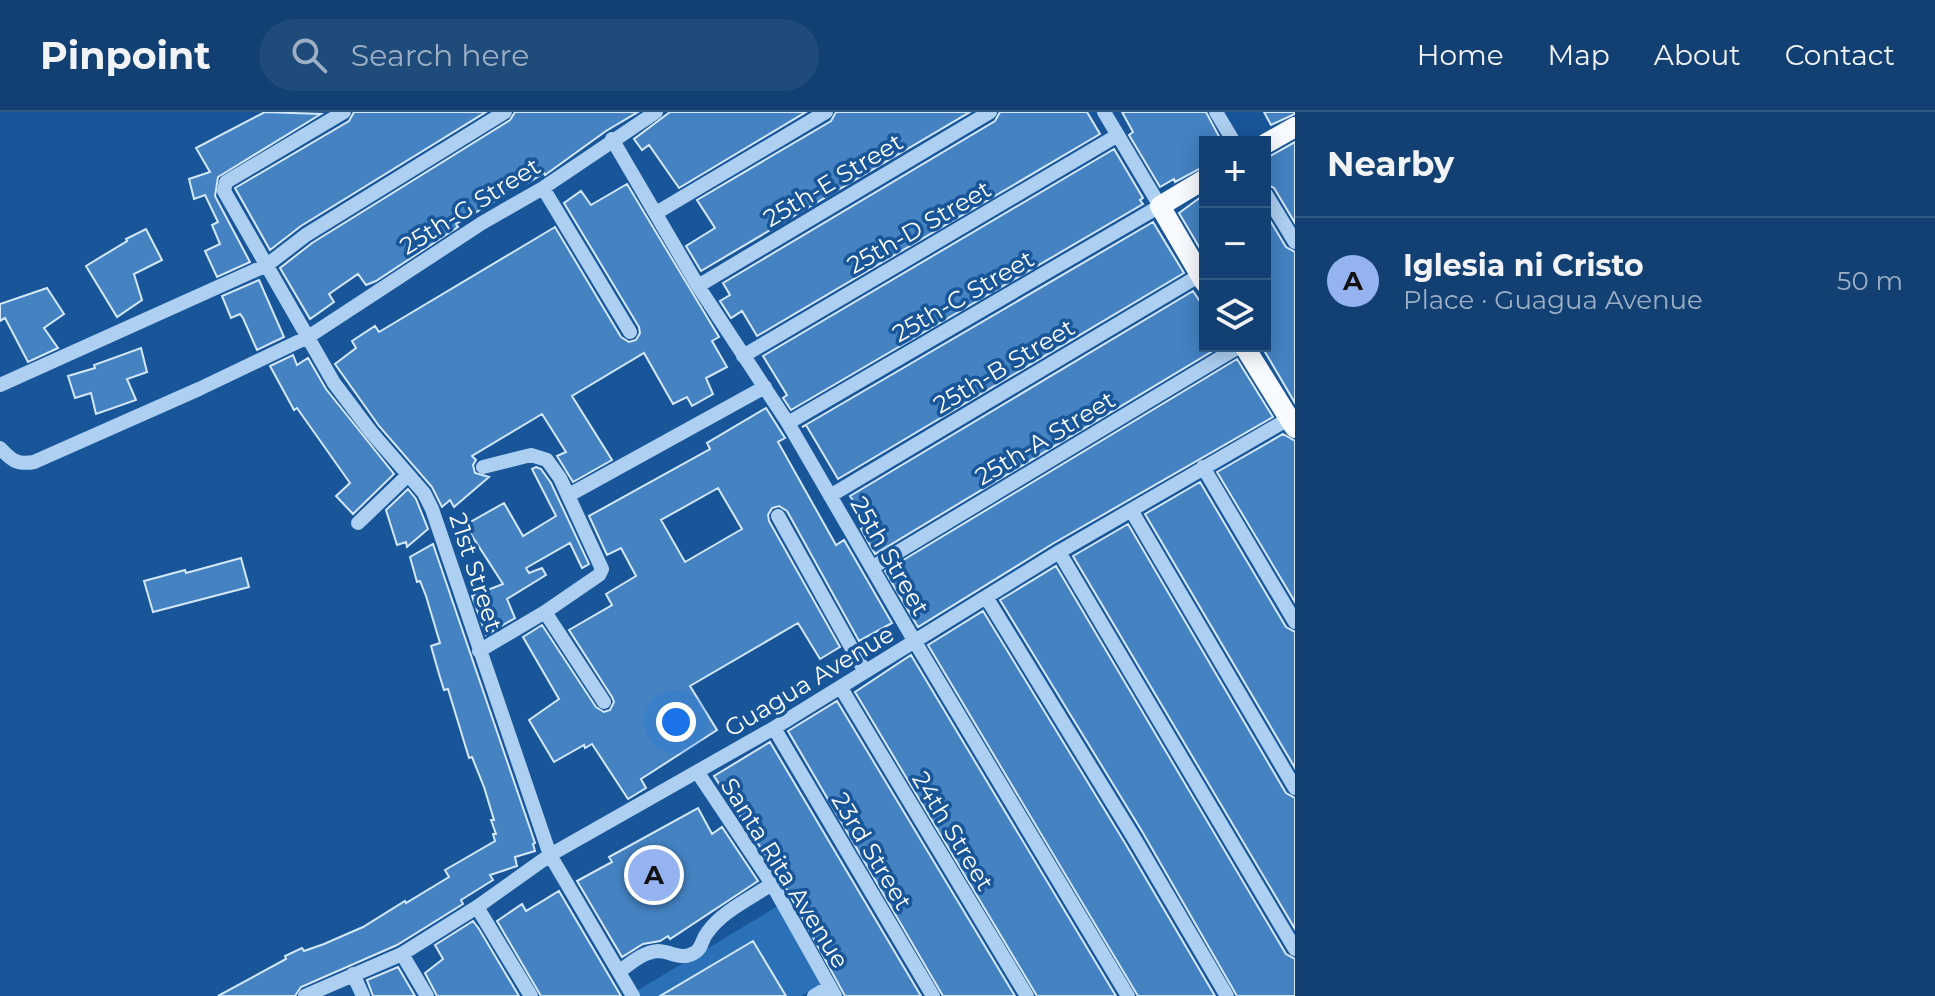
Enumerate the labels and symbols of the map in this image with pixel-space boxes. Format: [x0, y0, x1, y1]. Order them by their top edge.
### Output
street label: 25th-E Street [758, 127, 908, 233]
street label: 25th-G Street [394, 151, 546, 261]
street label: 25th-D Street [842, 174, 996, 280]
street label: 25th-C Street [887, 244, 1039, 348]
street label: 25th-B Street [928, 312, 1080, 419]
street label: 25th-A Street [970, 385, 1120, 491]
street label: 25th Street [844, 492, 936, 621]
street label: 21st Street [443, 509, 509, 635]
street label: Guagua Avenue [719, 619, 899, 743]
your location [656, 702, 696, 742]
street label: 24th Street [906, 766, 1000, 896]
street label: Santa Rita Avenue [715, 773, 855, 973]
street label: 23rd Street [826, 787, 918, 915]
pin: A [628, 845, 680, 905]

